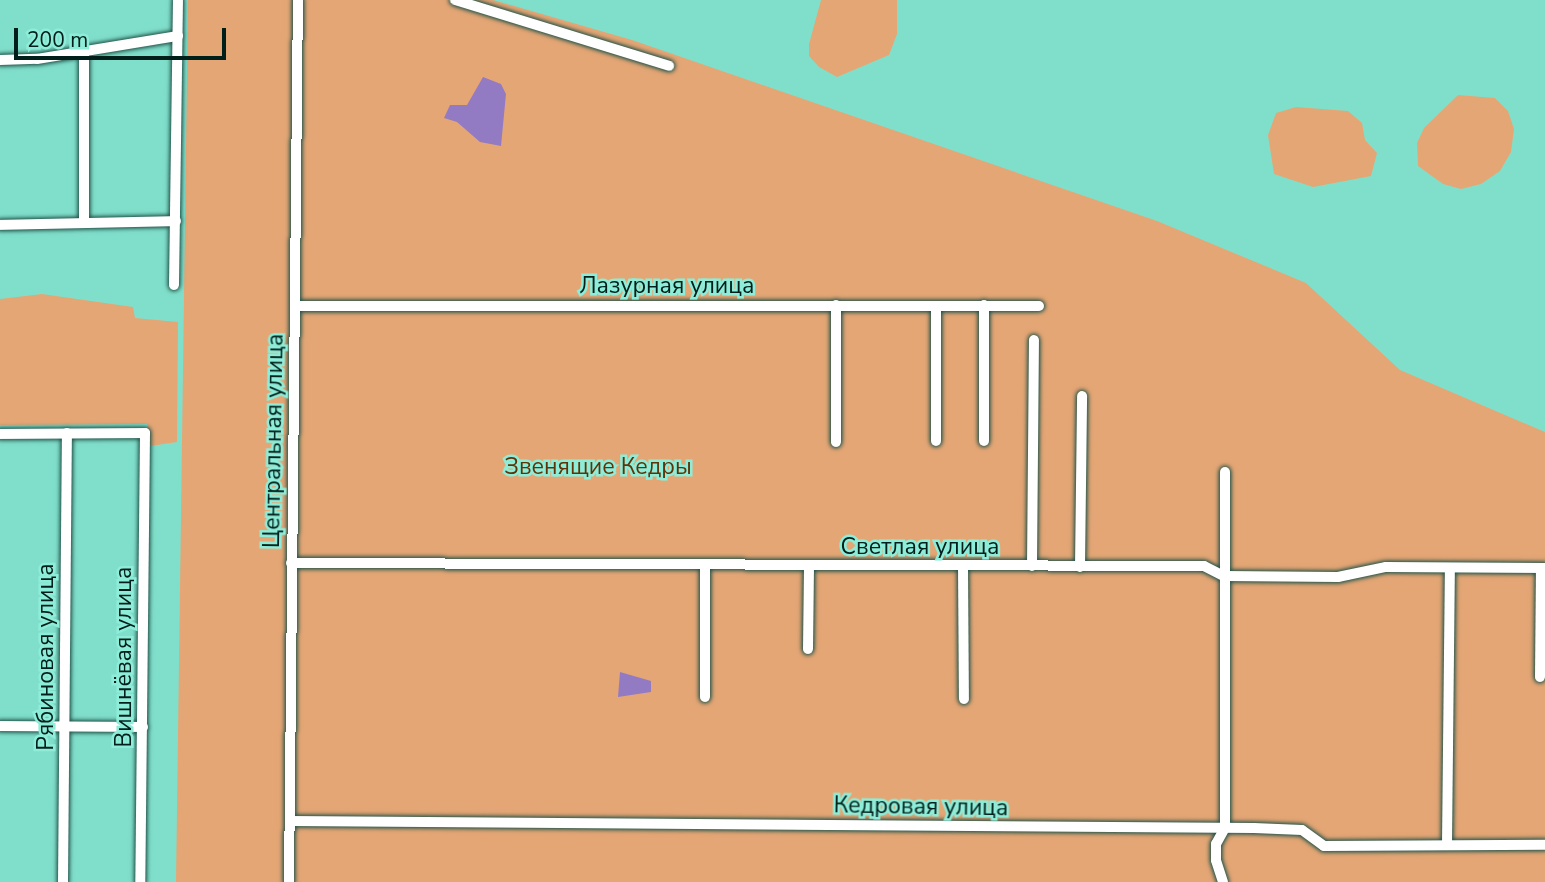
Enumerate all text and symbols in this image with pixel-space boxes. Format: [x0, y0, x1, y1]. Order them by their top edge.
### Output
scale bar [18, 14, 229, 58]
text: 200 m [27, 26, 88, 54]
street label: Лазурная улица [580, 272, 754, 300]
street label: Центральная улица [258, 334, 290, 548]
park label: Звенящие Кедры [504, 453, 692, 481]
street label: Светлая улица [841, 533, 999, 561]
street label: Рябиновая улица [32, 563, 60, 751]
street label: Вишнёвая улица [110, 567, 138, 747]
street label: Кедровая улица [833, 792, 1009, 822]

